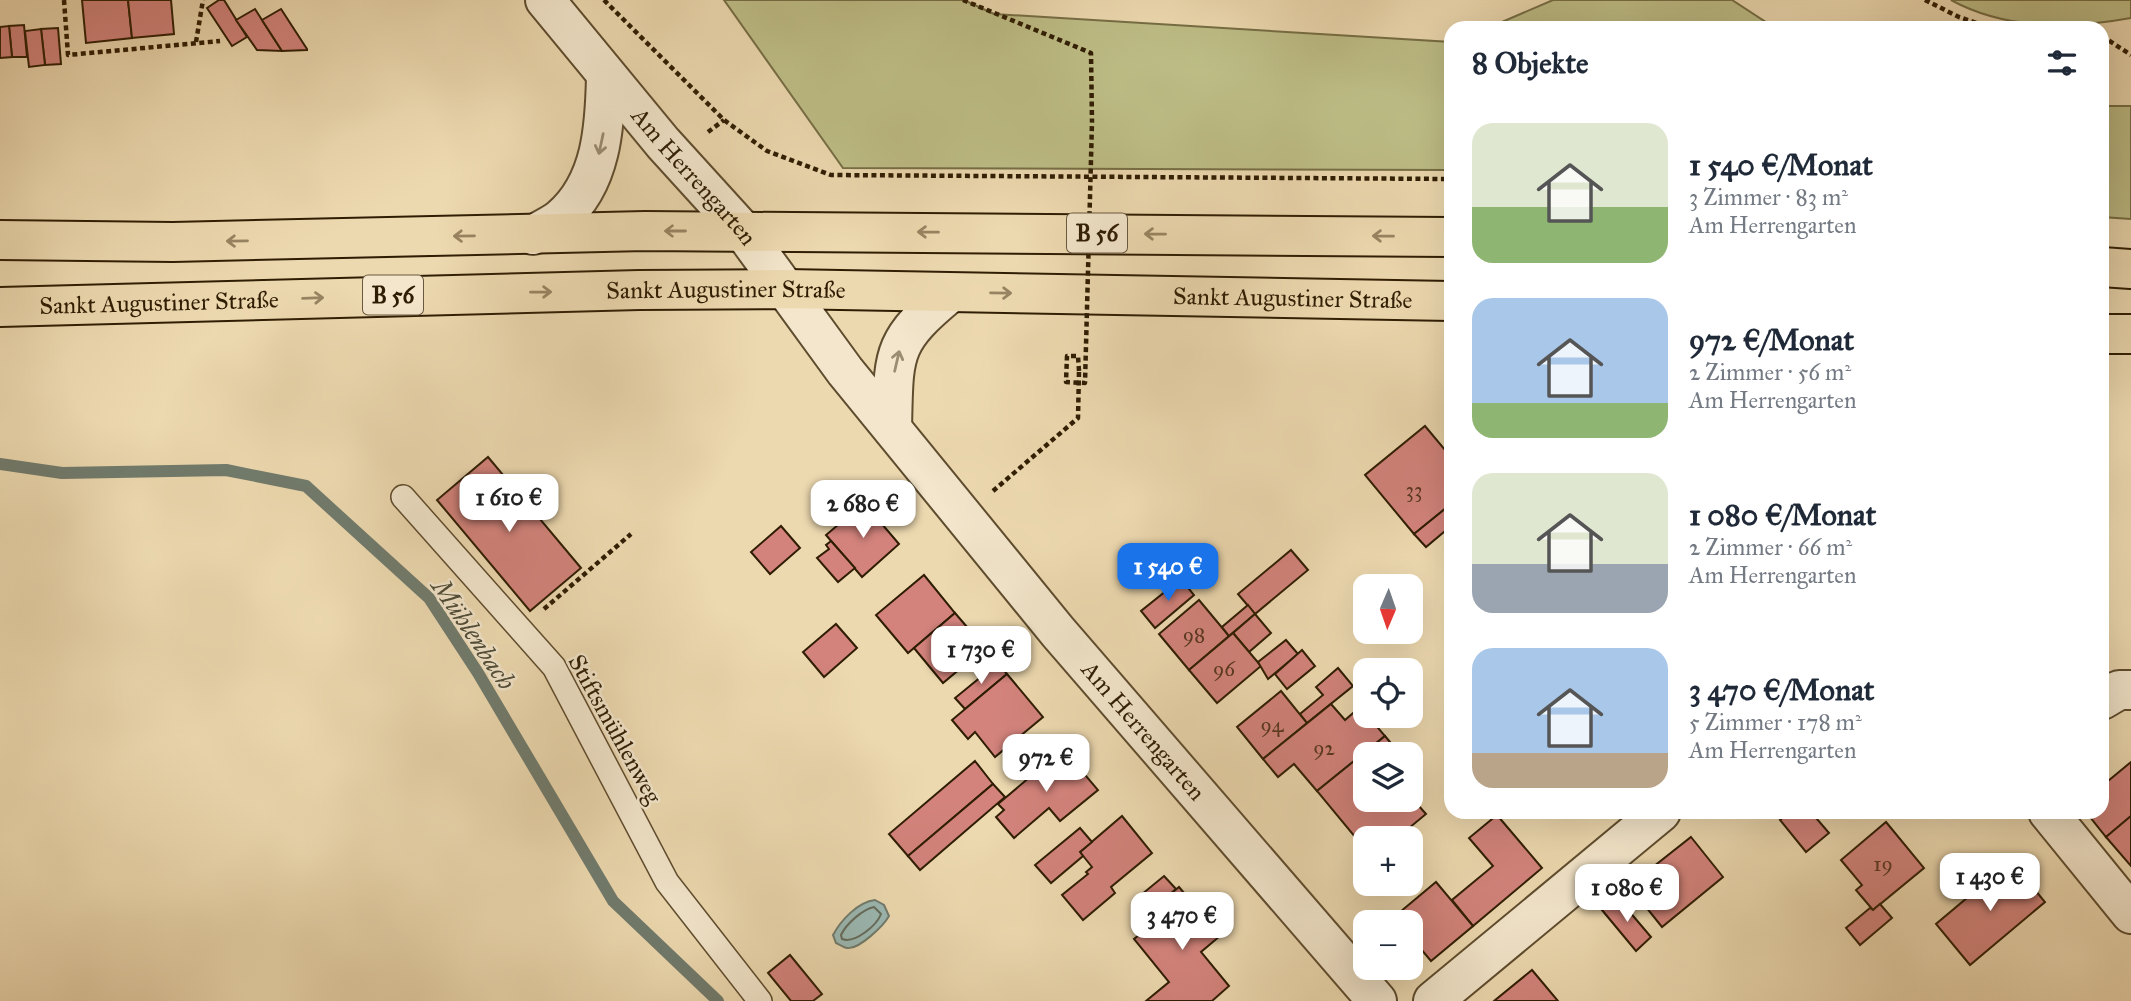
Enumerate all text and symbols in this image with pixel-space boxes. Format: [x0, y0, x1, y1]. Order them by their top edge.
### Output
icon: filters [2043, 44, 2081, 82]
text: 8 Objekte [1472, 45, 1589, 81]
street label: Am Herrengarten [624, 100, 763, 251]
one-way arrow [593, 132, 607, 155]
text: 1 540 €/Monat [1689, 147, 1873, 183]
icon: home [1528, 151, 1612, 235]
text: 3 Zimmer · 83 m² [1689, 183, 1848, 211]
text: Am Herrengarten [1689, 211, 1856, 239]
road number: B 56 [1067, 214, 1127, 252]
one-way arrow [664, 224, 687, 238]
one-way arrow [916, 225, 939, 239]
one-way arrow [1144, 227, 1167, 241]
one-way arrow [453, 229, 476, 243]
one-way arrow [1371, 229, 1394, 243]
one-way arrow [226, 234, 249, 247]
street label: Sankt Augustiner Straße [606, 274, 846, 306]
road number: B 56 [363, 276, 423, 314]
street label: Sankt Augustiner Straße [1173, 281, 1413, 315]
street label: Sankt Augustiner Straße [39, 285, 279, 321]
one-way arrow [529, 285, 552, 299]
one-way arrow [989, 286, 1012, 300]
one-way arrow [301, 291, 324, 304]
text: 972 €/Monat [1689, 322, 1854, 358]
icon: home [1528, 326, 1612, 410]
one-way arrow [891, 350, 904, 372]
text: 2 Zimmer · 56 m² [1689, 358, 1851, 386]
text: Am Herrengarten [1689, 386, 1856, 414]
pin: 1 610 € [444, 475, 574, 534]
house number: 33 [1406, 477, 1422, 503]
pin: 2 680 € [798, 480, 928, 540]
text: 1 610 € [476, 483, 542, 511]
text: 2 680 € [827, 489, 899, 517]
text: 1 080 €/Monat [1689, 497, 1876, 533]
icon: home [1528, 501, 1612, 585]
text: 2 Zimmer · 66 m² [1689, 533, 1852, 561]
pin: 1 540 € [1103, 544, 1233, 603]
text: 1 540 € [1133, 552, 1203, 580]
text: Am Herrengarten [1689, 561, 1856, 589]
water label: Mühlenbach [423, 570, 523, 696]
north arrow [1353, 574, 1423, 644]
map controls [1353, 574, 1423, 980]
house number: 98 [1183, 622, 1205, 648]
pin: 1 730 € [916, 626, 1046, 686]
text: 1 730 € [947, 635, 1015, 663]
street label: Stiftsmühlenweg [562, 649, 669, 810]
street label: Am Herrengarten [1074, 654, 1212, 807]
house number: 96 [1213, 656, 1236, 682]
button: locate [1353, 658, 1423, 728]
text: 3 470 €/Monat [1689, 672, 1875, 708]
icon: home [1528, 676, 1612, 760]
text: 5 Zimmer · 178 m² [1689, 708, 1862, 736]
house number: 94 [1261, 712, 1285, 738]
pin: 972 € [997, 734, 1095, 794]
house number: 92 [1313, 735, 1335, 761]
text: Am Herrengarten [1689, 736, 1856, 764]
button: layers [1353, 742, 1423, 812]
text: 972 € [1019, 743, 1073, 771]
button: + [1353, 826, 1423, 896]
house number: 19 [1873, 851, 1893, 877]
pin: 1 430 € [1925, 853, 2055, 913]
text: 1 430 € [1956, 862, 2024, 890]
pin: 1 080 € [1562, 864, 1692, 924]
text: 1 080 € [1591, 873, 1663, 901]
pin: 3 470 € [1117, 892, 1247, 952]
text: 3 470 € [1147, 901, 1217, 929]
button: − [1353, 910, 1423, 980]

